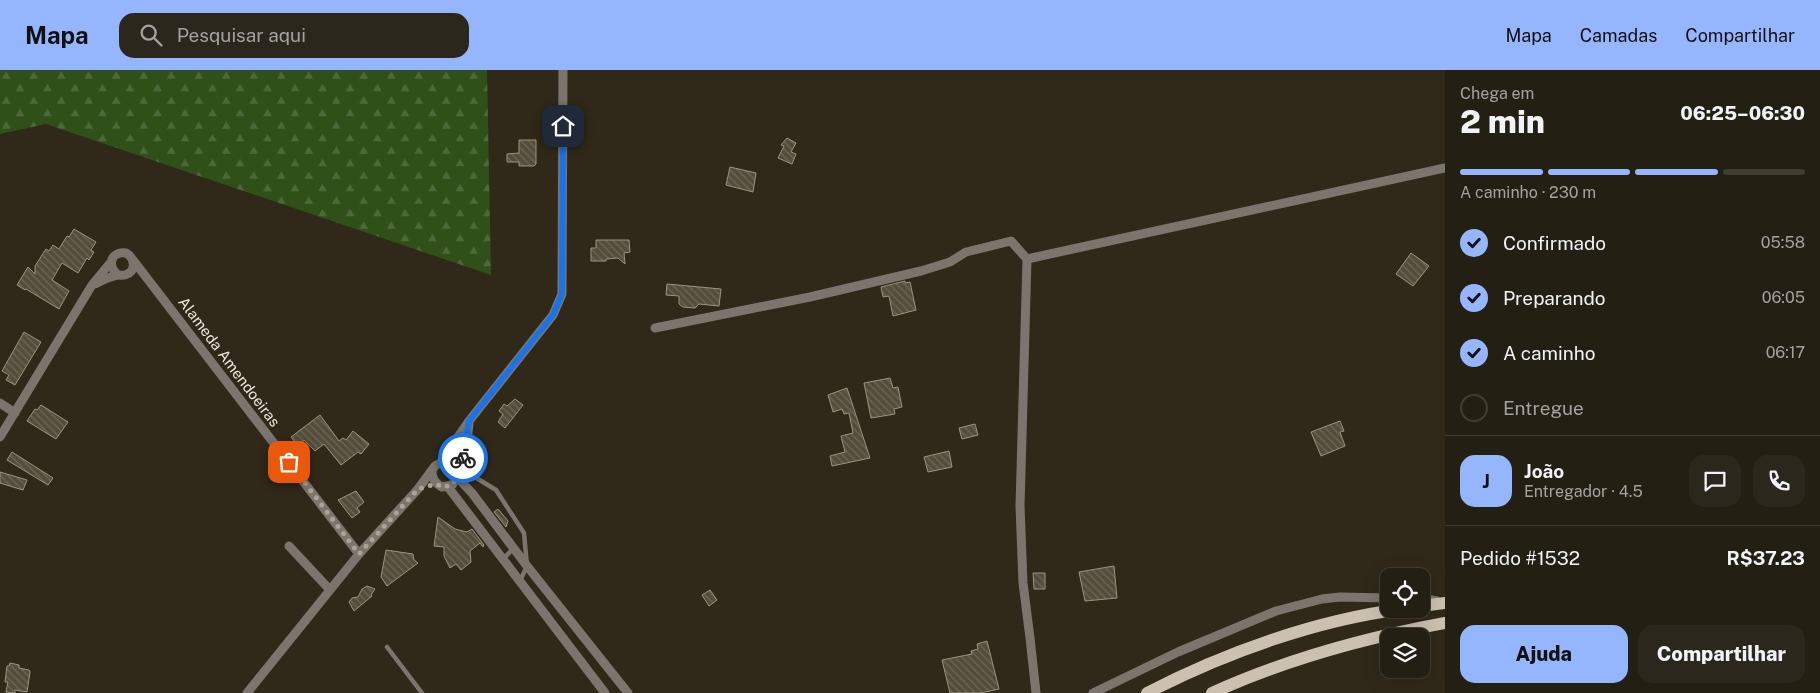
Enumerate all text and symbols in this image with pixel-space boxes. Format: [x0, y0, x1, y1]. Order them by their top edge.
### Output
search box [119, 13, 469, 58]
text: Mapa [25, 21, 89, 49]
icon: search [137, 21, 165, 49]
text: Pesquisar aqui [177, 24, 306, 46]
text: Mapa [1505, 25, 1552, 46]
text: Camadas [1580, 25, 1657, 46]
text: Compartilhar [1685, 25, 1795, 46]
text: Chega em [1460, 84, 1534, 103]
text: 06:25–06:30 [1680, 102, 1805, 124]
text: 2 min [1460, 103, 1545, 140]
pin [542, 105, 584, 147]
icon: home [549, 112, 577, 140]
text: A caminho · 230 m [1460, 183, 1596, 202]
icon: check [1460, 229, 1488, 257]
text: Confirmado [1503, 232, 1606, 254]
text: 05:58 [1761, 233, 1805, 252]
icon: check [1460, 284, 1488, 312]
text: Preparando [1503, 287, 1605, 309]
text: 06:05 [1762, 288, 1805, 307]
street label: Alameda Amendoeiras [175, 294, 284, 430]
icon: check [1460, 339, 1488, 367]
text: A caminho [1503, 342, 1596, 364]
text: 06:17 [1766, 343, 1805, 362]
text: Entregue [1503, 397, 1584, 419]
courier [438, 433, 488, 483]
pin [268, 441, 310, 483]
icon: bike [449, 444, 477, 472]
icon: bag [275, 448, 303, 476]
button: chat [1689, 455, 1741, 507]
button: phone [1753, 455, 1805, 507]
text: João [1524, 460, 1564, 482]
text: J [1482, 470, 1490, 492]
text: Entregador · 4.5 [1524, 482, 1643, 501]
text: Pedido #1532 [1460, 547, 1580, 569]
text: R$37.23 [1727, 547, 1805, 569]
map controls [1380, 568, 1430, 678]
button: locate [1380, 568, 1430, 618]
button: Ajuda [1460, 625, 1628, 683]
button: Compartilhar [1638, 625, 1805, 683]
button: layers [1380, 628, 1430, 678]

